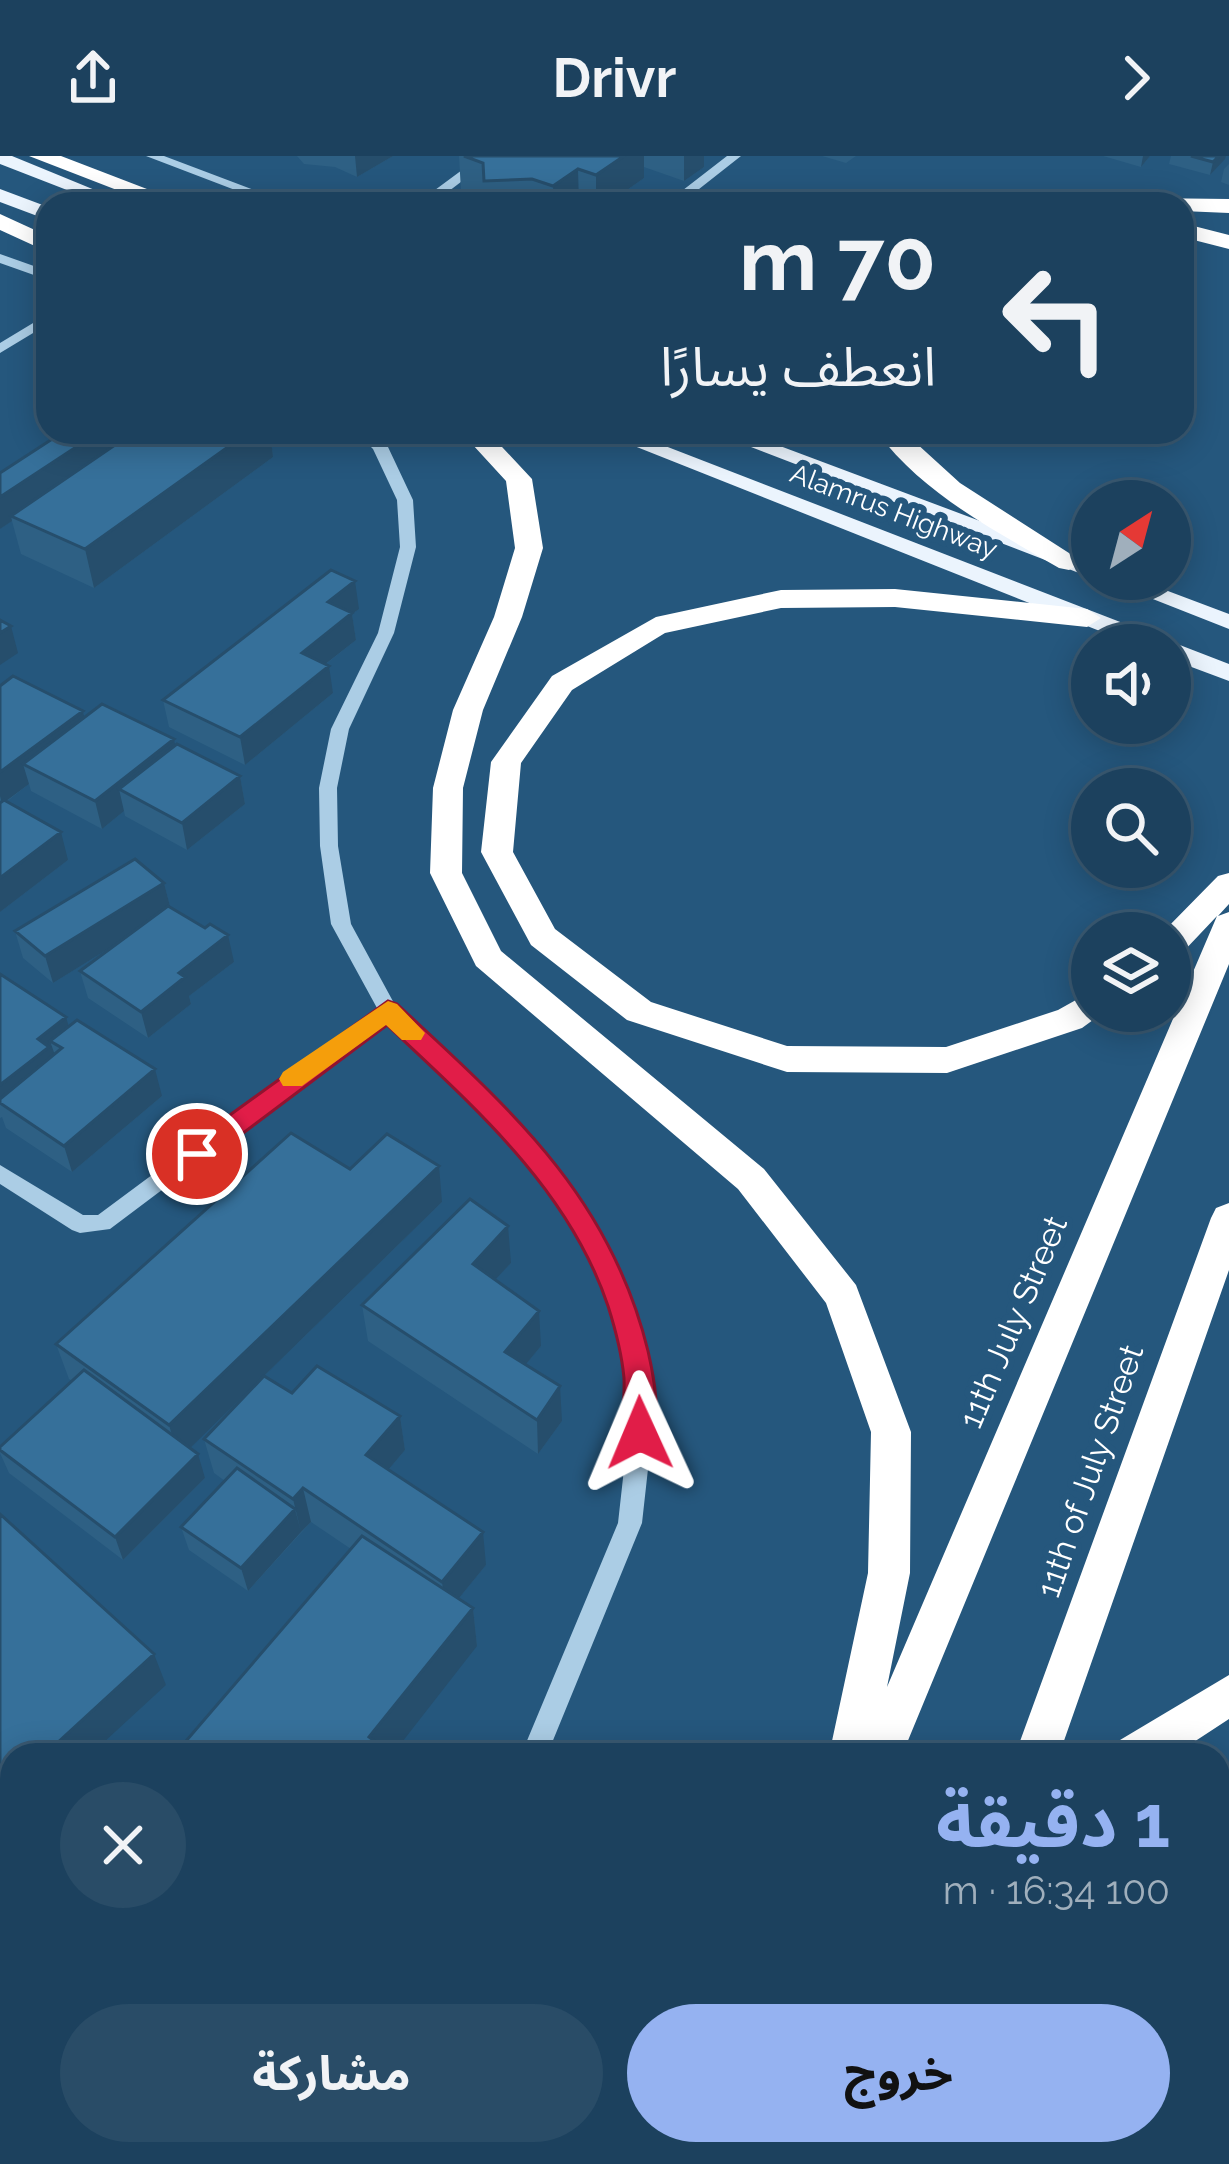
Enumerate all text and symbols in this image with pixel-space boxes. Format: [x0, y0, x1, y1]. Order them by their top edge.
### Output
icon: share [60, 45, 126, 111]
icon: forward [1103, 45, 1169, 111]
text: Drivr [553, 46, 676, 110]
text: 70 m [739, 211, 936, 310]
icon: left [978, 240, 1134, 396]
text: انعطف يسارًا [660, 335, 936, 399]
street label: Alamrus Highway [786, 457, 1002, 565]
north arrow [1071, 480, 1191, 600]
map controls [1071, 480, 1191, 1032]
button: sound [1071, 624, 1191, 744]
button: search [1071, 768, 1191, 888]
button: layers [1071, 912, 1191, 1032]
pin [146, 1103, 248, 1205]
icon: arrive [164, 1121, 230, 1187]
street label: 11th July Street [951, 1210, 1075, 1434]
street label: 11th of July Street [1028, 1340, 1152, 1602]
position arrow [577, 1370, 703, 1496]
text: 1 دقيقة [936, 1779, 1170, 1864]
button: close [60, 1782, 186, 1908]
text: 100 m · 16:34 [943, 1867, 1170, 1913]
button: مشاركة [60, 2004, 603, 2142]
button: خروج [627, 2004, 1170, 2142]

